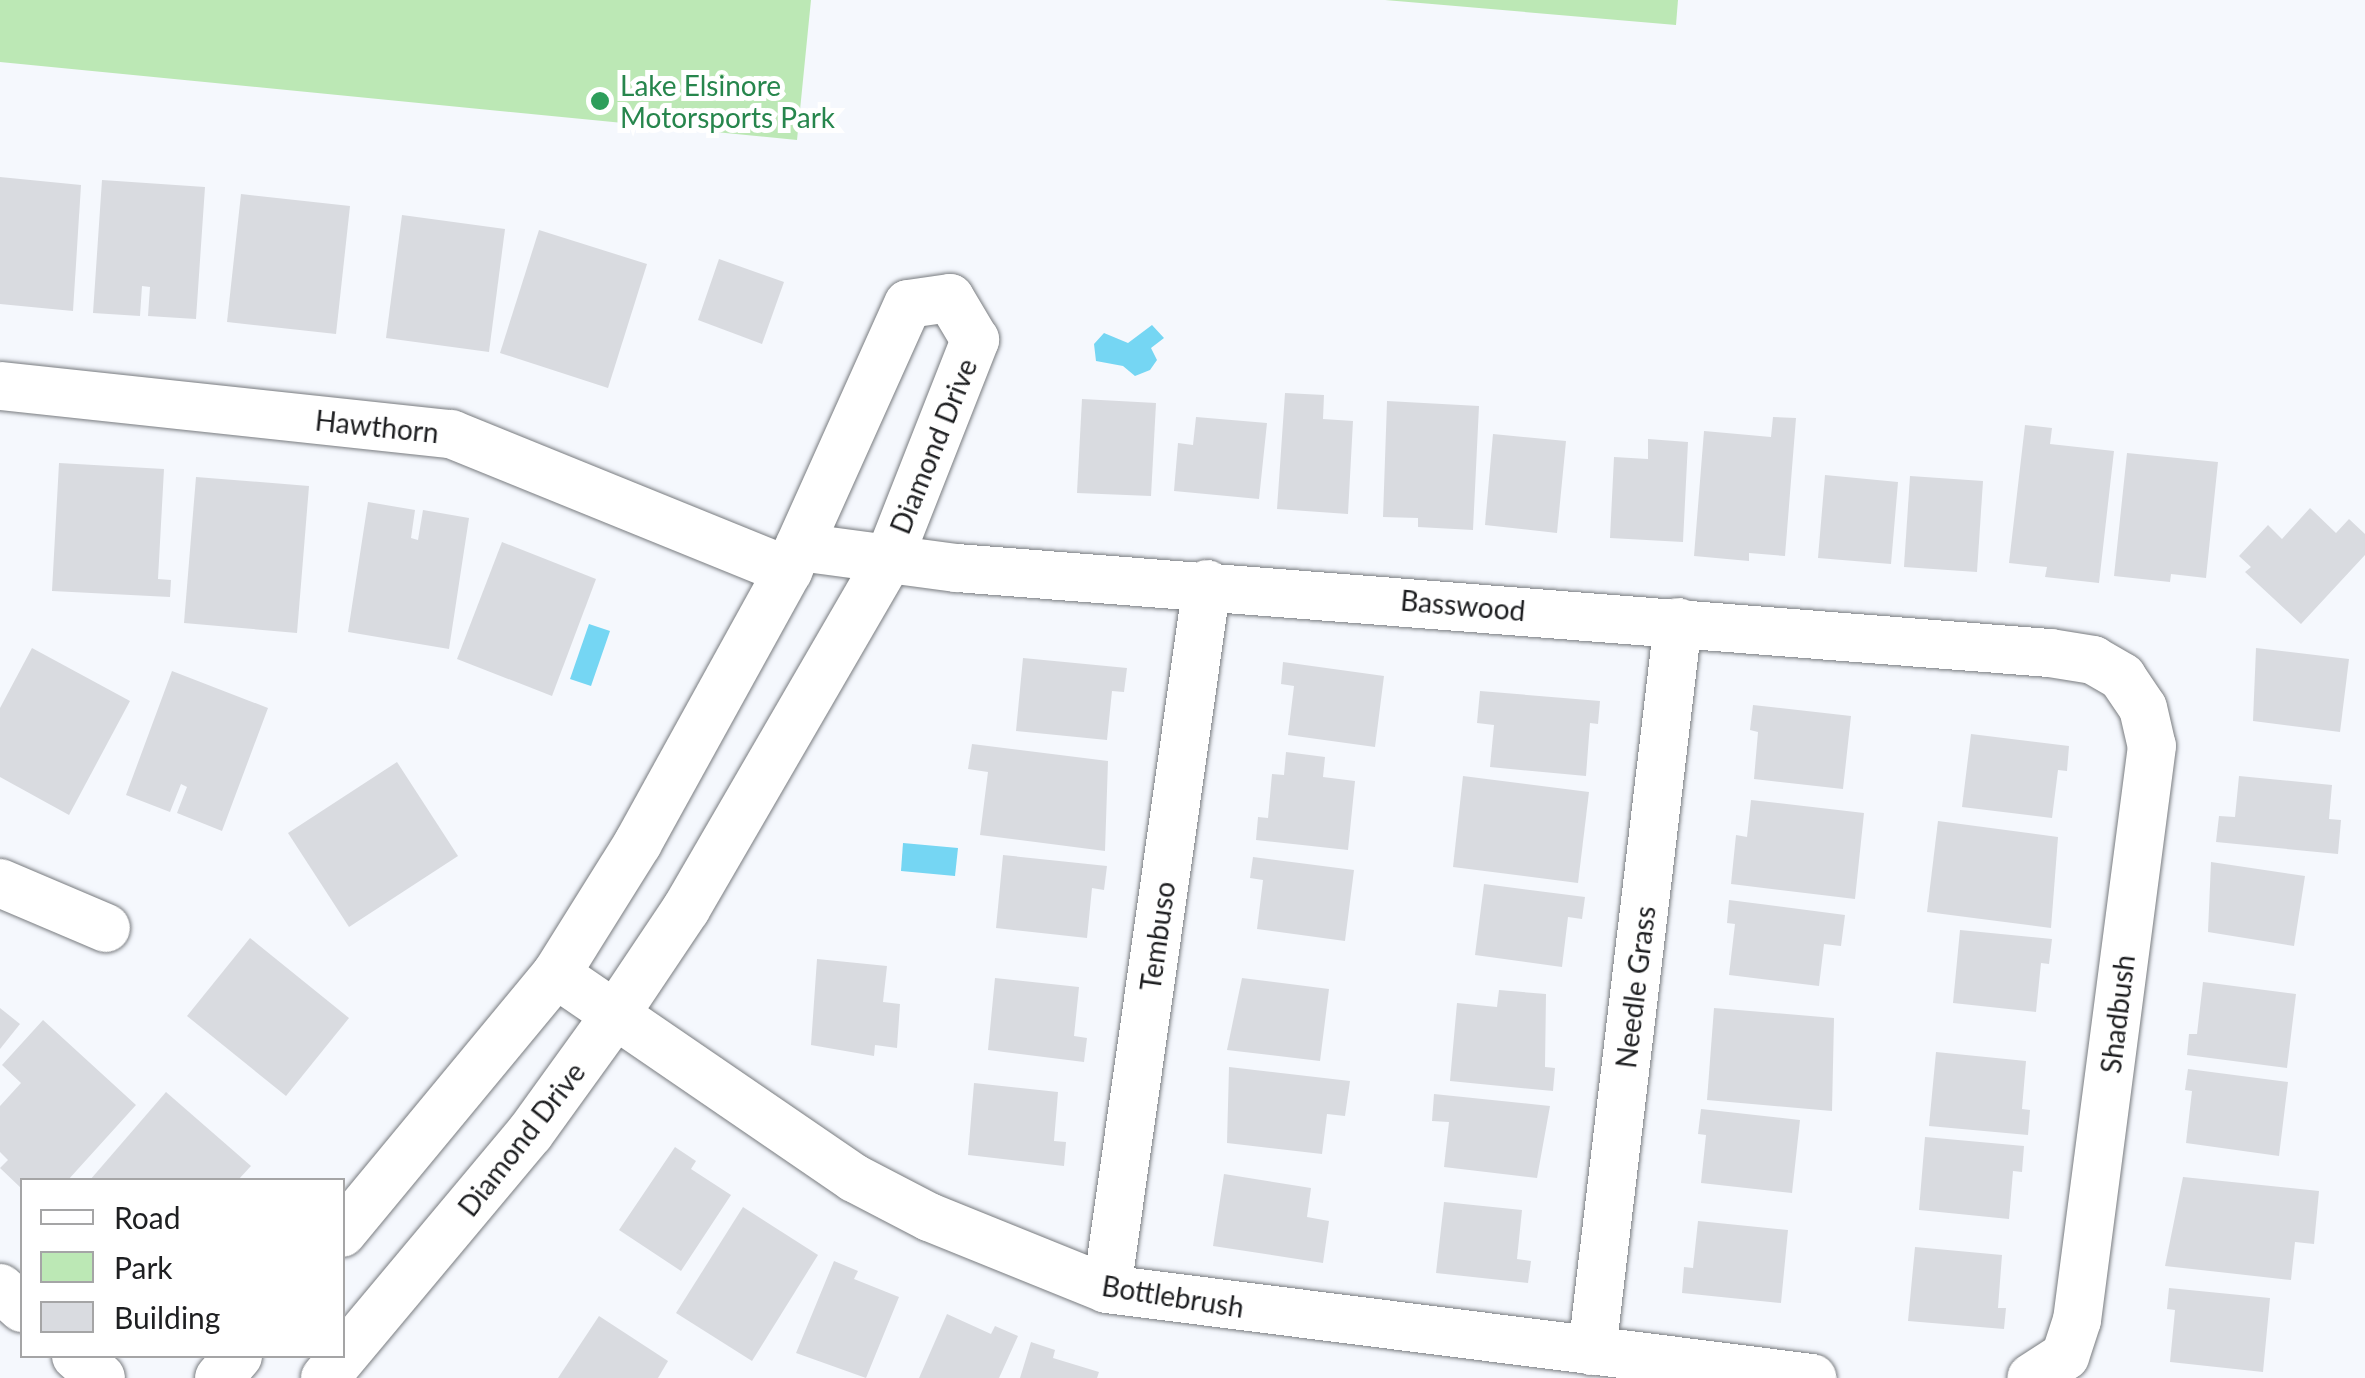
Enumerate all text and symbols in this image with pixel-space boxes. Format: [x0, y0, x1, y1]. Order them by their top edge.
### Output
place label: Lake Elsinore Motorsports Park [620, 68, 835, 134]
marker: Lake Elsinore Motorsports Park [589, 90, 611, 112]
street label: Diamond Drive [883, 354, 983, 538]
street label: Hawthorn [314, 403, 440, 449]
street label: Basswood [1399, 583, 1527, 627]
street label: Tembuso [1133, 879, 1181, 993]
street label: Needle Grass [1608, 904, 1662, 1070]
street label: Shadbush [2093, 953, 2141, 1075]
street label: Diamond Drive [451, 1055, 591, 1223]
legend [20, 1178, 345, 1358]
text: Road [114, 1199, 181, 1235]
text: Park [114, 1249, 173, 1285]
street label: Bottlebrush [1100, 1268, 1246, 1324]
text: Building [114, 1299, 220, 1335]

